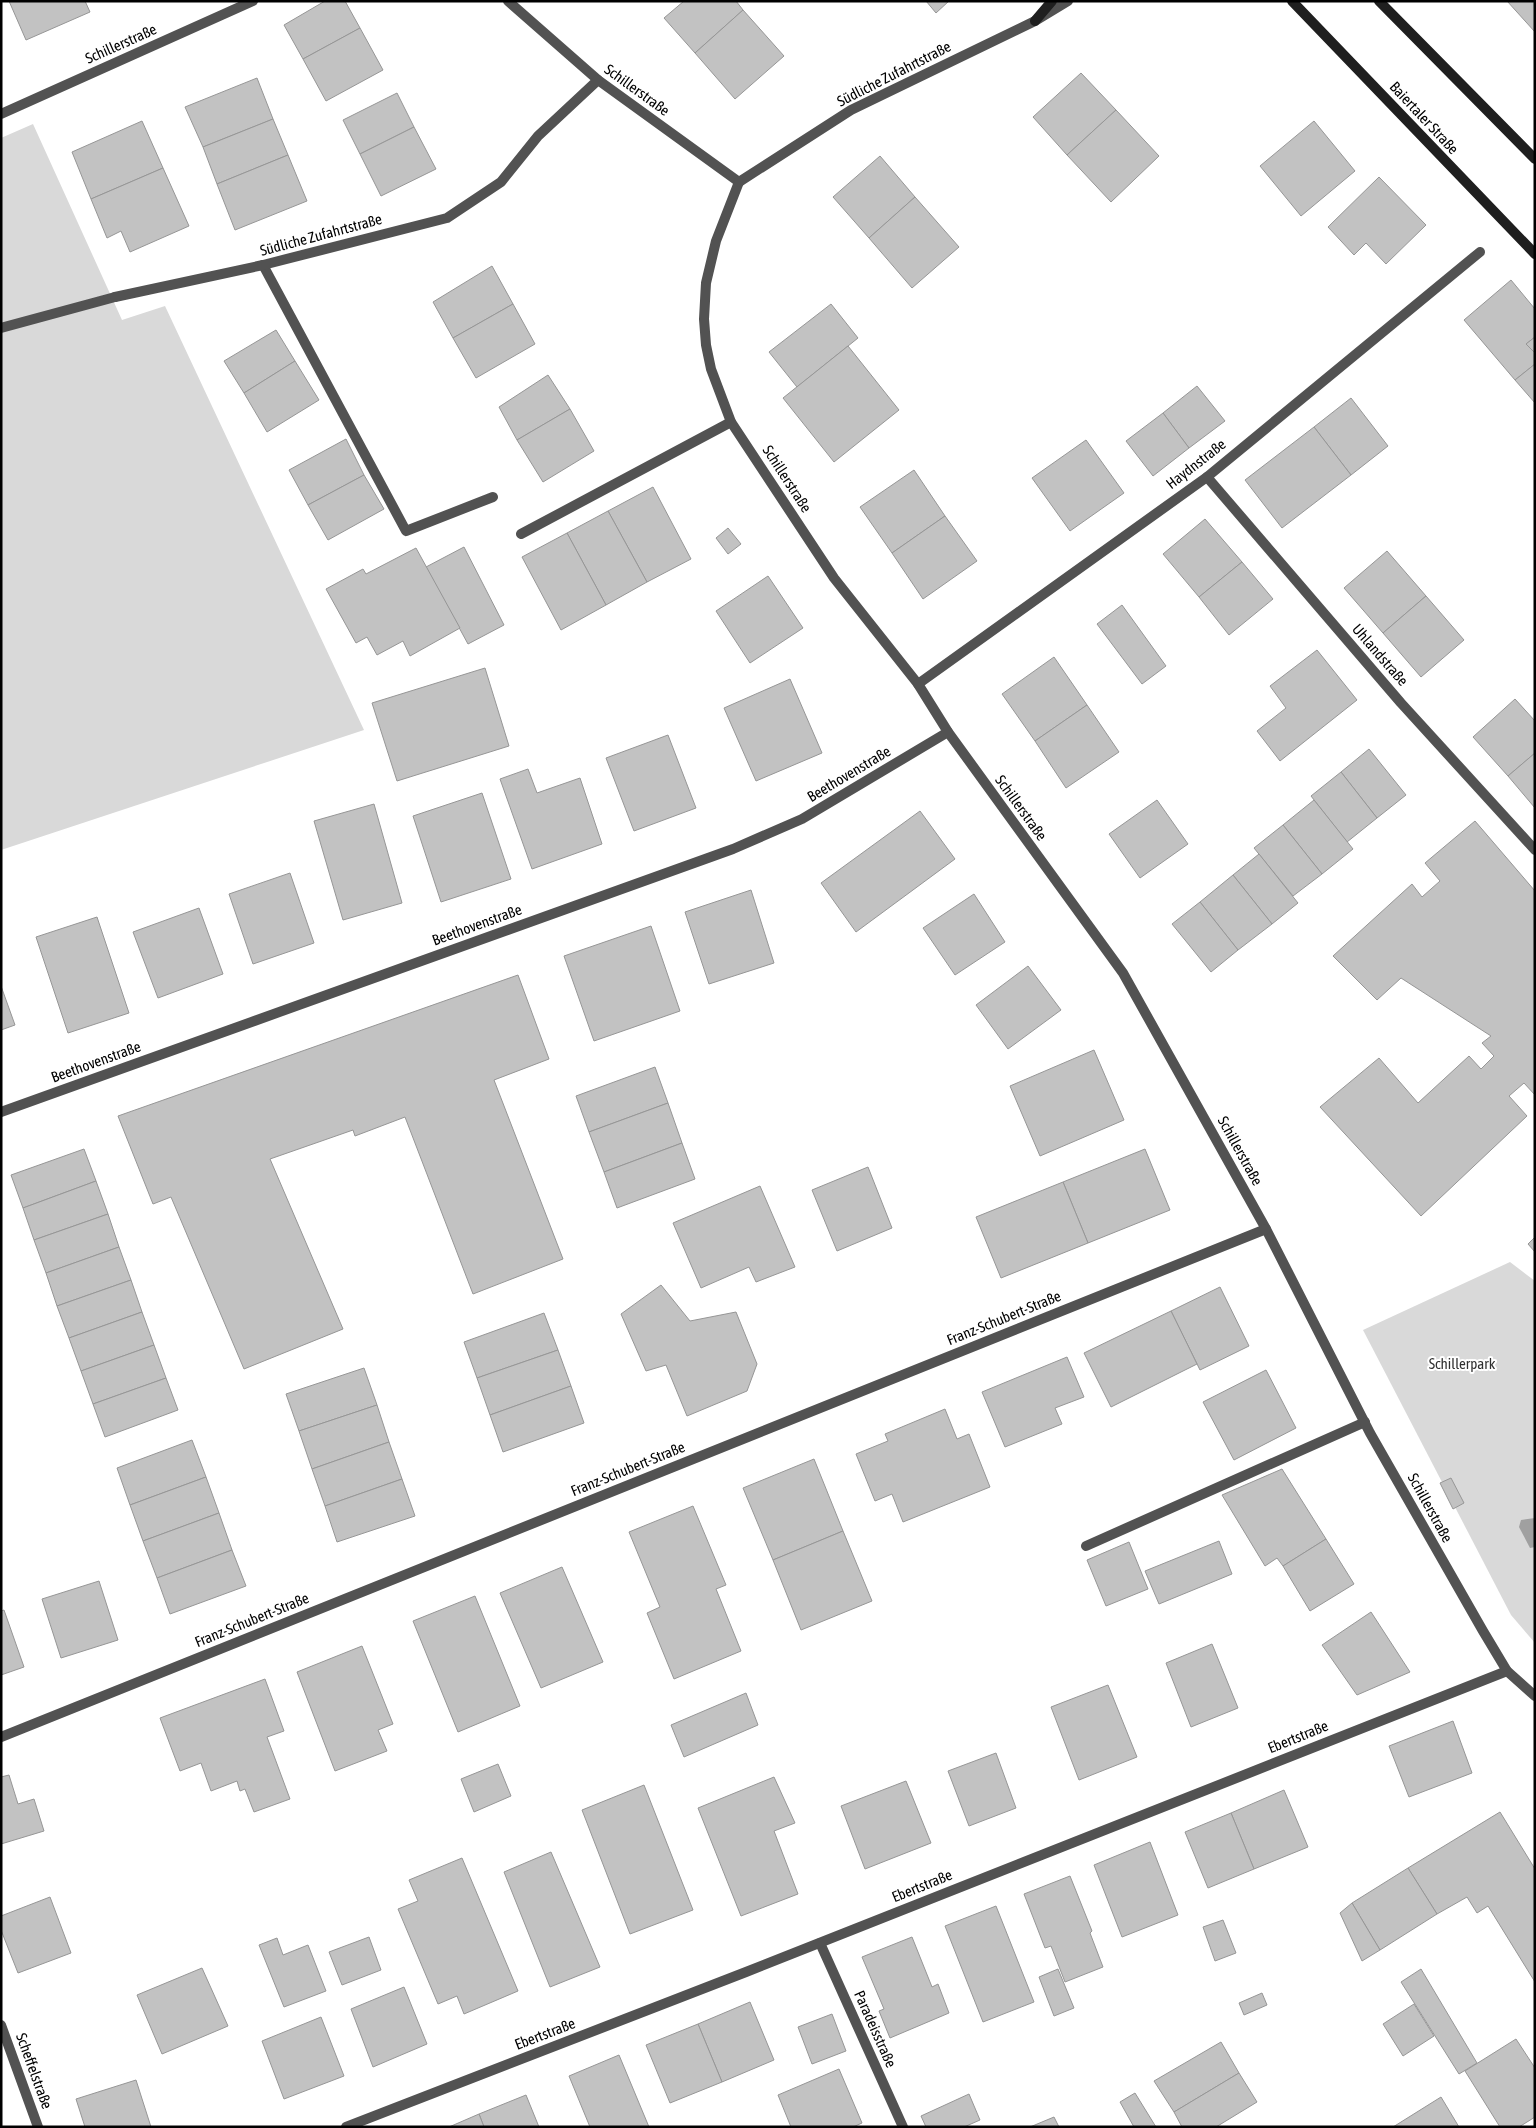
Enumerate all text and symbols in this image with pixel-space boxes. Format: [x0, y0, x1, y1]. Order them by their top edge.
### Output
street label: Schillerstraße [83, 20, 159, 67]
street label: Südliche Zufahrtstraße [834, 37, 954, 110]
street label: Schillerstraße [601, 60, 673, 119]
street label: Baiertaler Straße [1387, 78, 1462, 157]
street label: Südliche Zufahrtstraße [258, 210, 384, 259]
street label: Haydnstraße [1163, 435, 1229, 492]
street label: Schillerstraße [760, 442, 815, 515]
street label: Uhlandstraße [1349, 620, 1412, 689]
street label: Beethovenstraße [804, 742, 894, 805]
street label: Schillerstraße [992, 772, 1051, 844]
street label: Beethovenstraße [430, 900, 524, 949]
street label: Beethovenstraße [49, 1037, 143, 1086]
street label: Schillerstraße [1215, 1113, 1266, 1188]
street label: Franz-Schubert-Straße [944, 1287, 1063, 1348]
park label: Schillerpark [1429, 1355, 1496, 1372]
street label: Franz-Schubert-Straße [568, 1438, 687, 1499]
street label: Schillerstraße [1405, 1470, 1456, 1545]
street label: Franz-Schubert-Straße [192, 1589, 311, 1650]
street label: Ebertstraße [1265, 1717, 1331, 1756]
street label: Ebertstraße [889, 1866, 955, 1905]
street label: Paradeisstraße [851, 1988, 900, 2070]
street label: Ebertstraße [512, 2014, 578, 2053]
street label: Scheffelstraße [13, 2031, 56, 2111]

